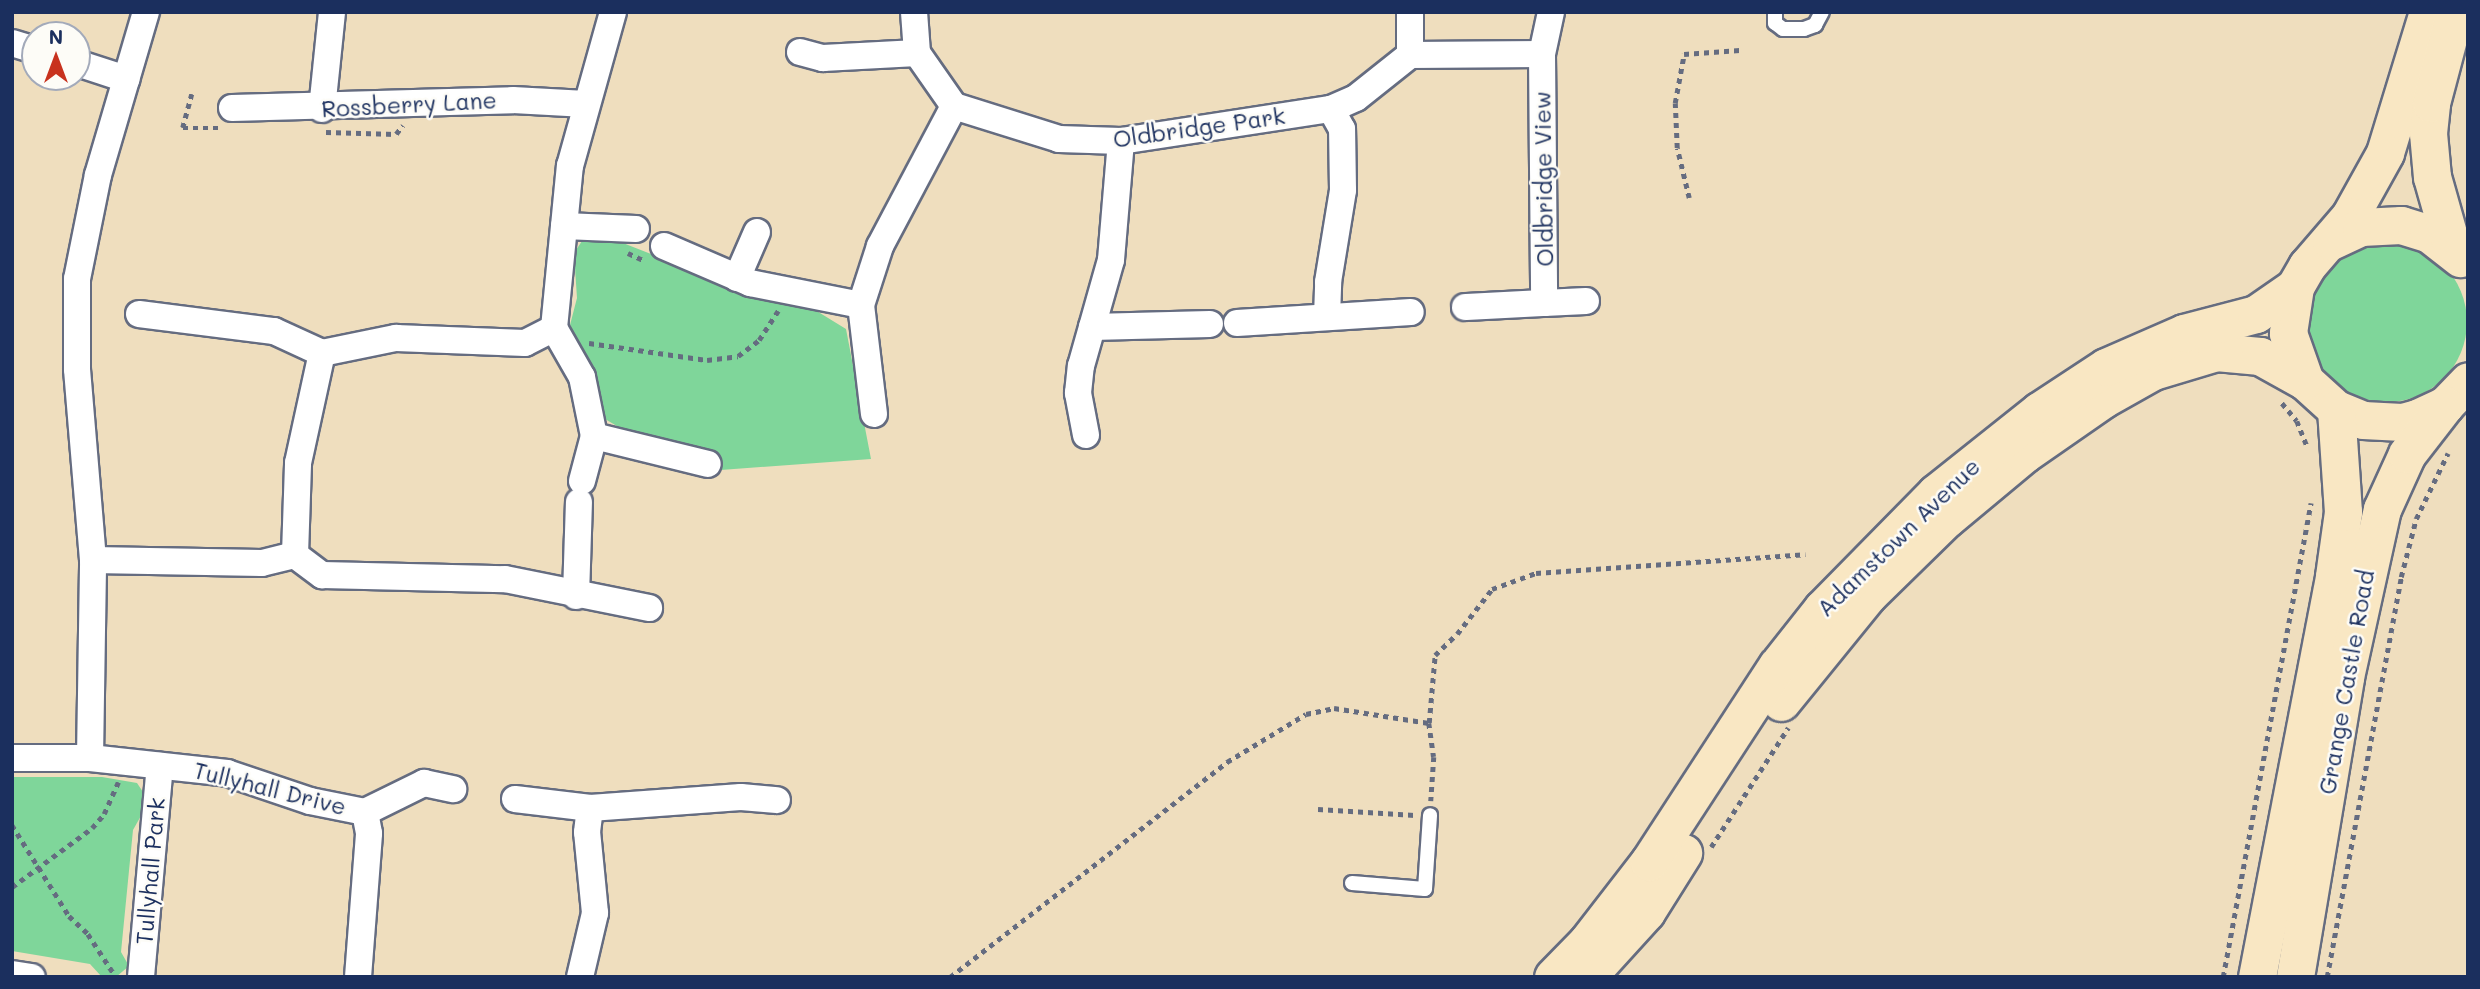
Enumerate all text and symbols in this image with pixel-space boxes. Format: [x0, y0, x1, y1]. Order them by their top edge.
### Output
north arrow [21, 21, 91, 91]
text: N [49, 24, 63, 49]
street label: Rossberry Lane [321, 86, 497, 122]
street label: Oldbridge View [1528, 91, 1558, 267]
street label: Oldbridge Park [1111, 101, 1287, 153]
street label: Adamstown Avenue [1811, 452, 1985, 622]
street label: Grange Castle Road [2313, 568, 2379, 796]
street label: Tullyhall Drive [191, 756, 349, 820]
street label: Tullyhall Park [130, 796, 170, 946]

